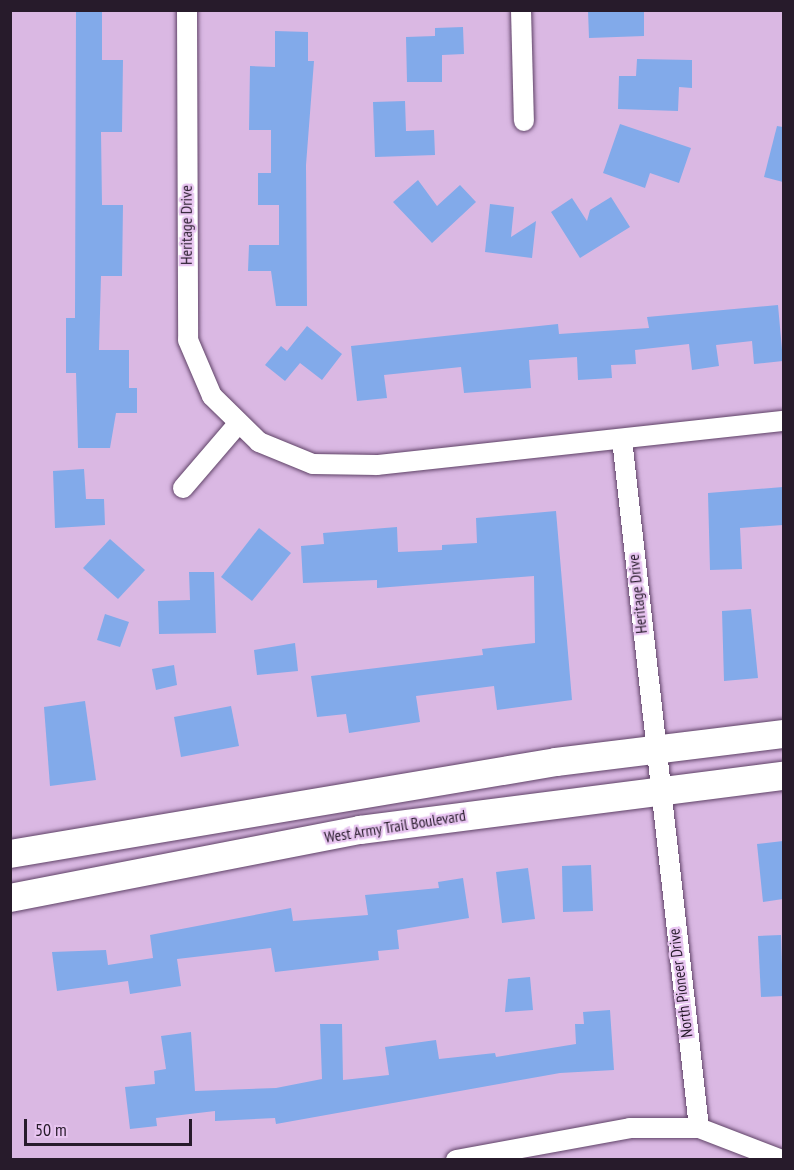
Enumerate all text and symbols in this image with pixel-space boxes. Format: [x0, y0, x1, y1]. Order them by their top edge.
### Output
street label: Heritage Drive [176, 185, 196, 265]
street label: Heritage Drive [623, 553, 651, 635]
street label: West Army Trail Boulevard [322, 805, 468, 847]
street label: North Pioneer Drive [664, 927, 696, 1039]
scale bar [27, 1107, 195, 1145]
text: 50 m [35, 1118, 67, 1141]

